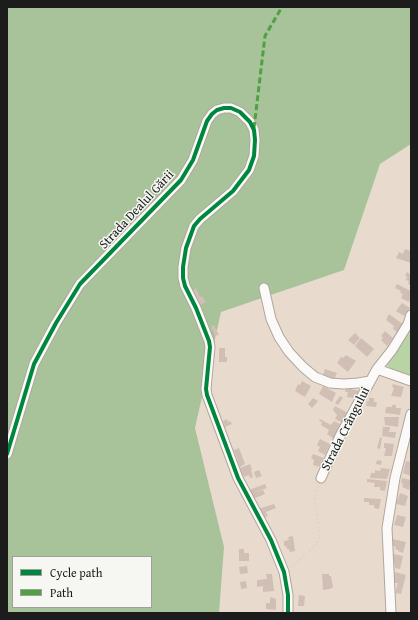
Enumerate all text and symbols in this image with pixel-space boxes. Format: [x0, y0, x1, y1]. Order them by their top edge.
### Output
street label: Strada Dealul Gării [96, 167, 178, 253]
street label: Strada Crângului [318, 384, 374, 474]
legend [12, 556, 152, 608]
text: Cycle path [50, 564, 102, 581]
text: Path [50, 584, 73, 601]

